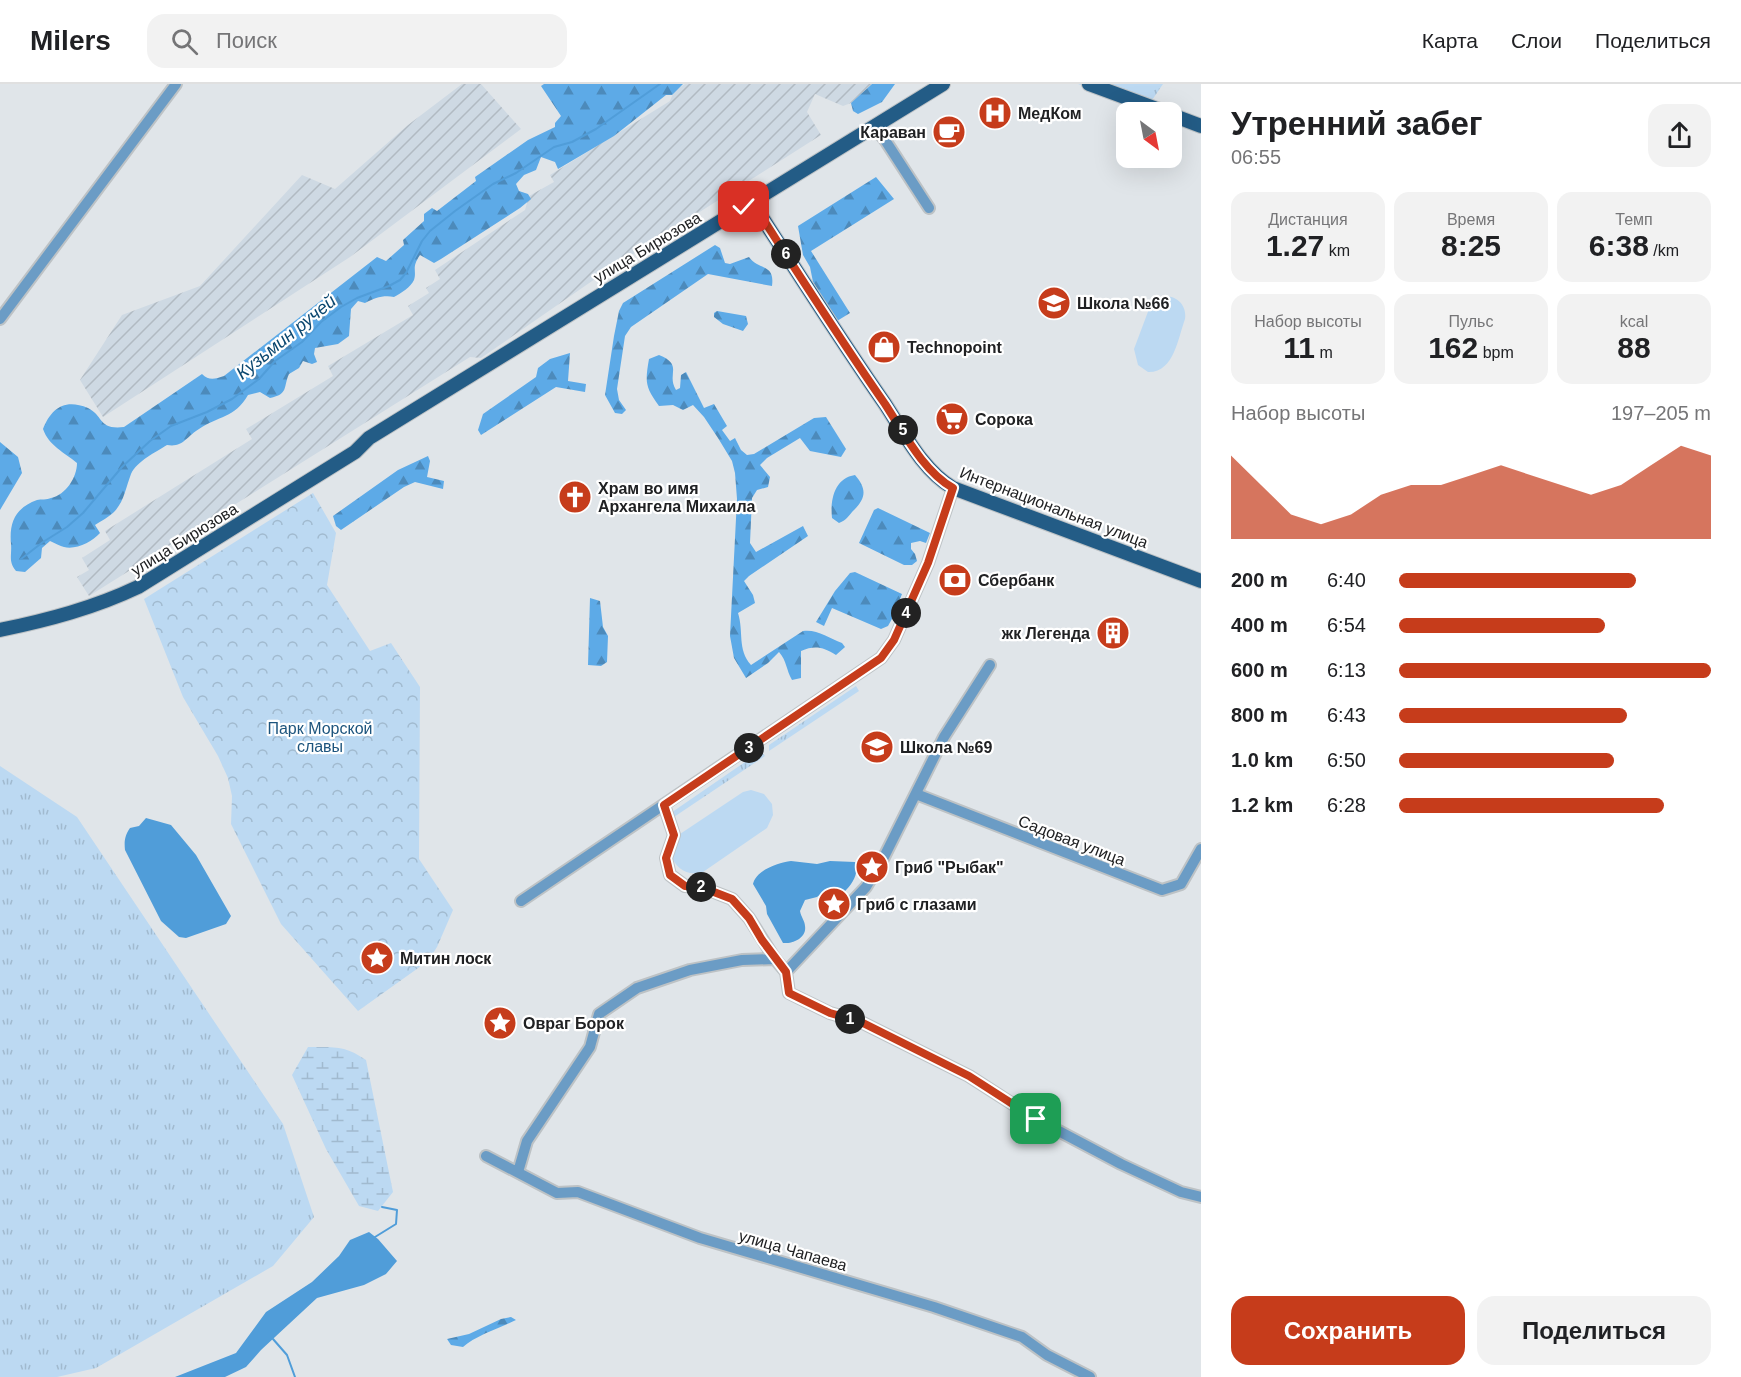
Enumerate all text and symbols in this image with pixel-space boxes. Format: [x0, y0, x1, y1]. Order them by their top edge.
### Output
search box [147, 14, 567, 68]
text: Milers [30, 25, 111, 56]
icon: search [168, 25, 201, 58]
text: Поиск [216, 28, 277, 53]
text: Карта [1422, 29, 1478, 52]
text: Слои [1511, 29, 1562, 52]
text: Поделиться [1595, 29, 1711, 52]
hospital icon: МедКом [977, 95, 1013, 131]
north arrow [1116, 102, 1182, 168]
map controls [1116, 102, 1182, 168]
button: share [1648, 104, 1711, 167]
place label: МедКом [1018, 105, 1082, 122]
text: Утренний забег [1231, 105, 1483, 142]
cafe icon: Караван [931, 114, 967, 150]
place label: Караван [860, 124, 926, 141]
text: 06:55 [1231, 146, 1281, 168]
pin [718, 181, 769, 232]
icon: check [727, 190, 760, 223]
street label: улица Бирюзова [591, 209, 704, 286]
text: Дистанция [1268, 211, 1348, 228]
text: Время [1447, 211, 1495, 228]
text: Темп [1615, 211, 1653, 228]
text: 1.27 [1266, 229, 1324, 262]
text: 8:25 [1441, 229, 1501, 262]
text: 6:38 [1589, 229, 1649, 262]
pin: 6 [771, 239, 801, 269]
text: km [1324, 242, 1350, 259]
text: /km [1649, 242, 1679, 259]
text: 6 [782, 245, 790, 262]
school or university icon: Школа №66 [1036, 285, 1072, 321]
water label: Кузьмин ручей [232, 291, 340, 383]
place label: Школа №66 [1077, 295, 1169, 312]
text: Набор высоты [1254, 313, 1362, 330]
text: Пульс [1449, 313, 1493, 330]
text: kcal [1620, 313, 1648, 330]
shop icon: Technopoint [866, 329, 902, 365]
text: 11 [1283, 331, 1315, 364]
text: 162 [1428, 331, 1478, 364]
text: 88 [1617, 331, 1651, 364]
place label: Technopoint [907, 339, 1002, 356]
text: m [1315, 344, 1333, 361]
text: bpm [1478, 344, 1514, 361]
supermarket icon: Сорока [934, 401, 970, 437]
text: Набор высоты [1231, 402, 1365, 424]
text: 197–205 m [1611, 402, 1711, 424]
place label: Сорока [975, 411, 1033, 428]
pin: 5 [888, 415, 918, 445]
text: 5 [899, 421, 907, 438]
street label: Интернациональная улица [957, 464, 1150, 551]
church icon: Храм во имя Архангела Михаила [557, 479, 593, 515]
place label: Храм во имя Архангела Михаила [598, 480, 756, 515]
street label: улица Бирюзова [128, 500, 241, 579]
bank icon: Сбербанк [937, 562, 973, 598]
text: 200 m [1231, 569, 1288, 591]
text: 6:40 [1327, 569, 1366, 591]
place label: Сбербанк [978, 572, 1055, 589]
pin: 4 [891, 598, 921, 628]
text: 4 [902, 604, 910, 621]
text: 400 m [1231, 614, 1288, 636]
text: 6:54 [1327, 614, 1366, 636]
building icon: жк Легенда [1095, 615, 1131, 651]
place label: жк Легенда [1001, 625, 1090, 642]
text: 600 m [1231, 659, 1288, 681]
text: 6:13 [1327, 659, 1366, 681]
text: 800 m [1231, 704, 1288, 726]
text: 6:43 [1327, 704, 1366, 726]
park label: Парк Морской славы [267, 720, 373, 755]
school or university icon: Школа №69 [859, 729, 895, 765]
pin: 3 [734, 733, 764, 763]
text: 3 [745, 739, 753, 756]
place label: Школа №69 [900, 739, 992, 756]
text: 1.0 km [1231, 749, 1293, 771]
text: 6:50 [1327, 749, 1366, 771]
text: 1.2 km [1231, 794, 1293, 816]
text: 6:28 [1327, 794, 1366, 816]
street label: Садовая улица [1016, 812, 1128, 869]
place icon: Гриб "Рыбак" [854, 849, 890, 885]
place label: Гриб "Рыбак" [895, 859, 1004, 876]
pin: 2 [686, 872, 716, 902]
text: 2 [697, 878, 705, 895]
place icon: Гриб с глазами [816, 886, 852, 922]
place label: Гриб с глазами [857, 896, 977, 913]
place icon: Митин лоск [359, 940, 395, 976]
place label: Митин лоск [400, 950, 492, 967]
pin: 1 [835, 1004, 865, 1034]
place icon: Овраг Борок [482, 1005, 518, 1041]
text: 1 [846, 1010, 854, 1027]
place label: Овраг Борок [523, 1015, 625, 1032]
pin [1010, 1093, 1061, 1144]
icon: arrive [1019, 1102, 1052, 1135]
street label: улица Чапаева [737, 1227, 849, 1274]
button: Сохранить [1231, 1296, 1465, 1365]
button: Поделиться [1477, 1296, 1711, 1365]

